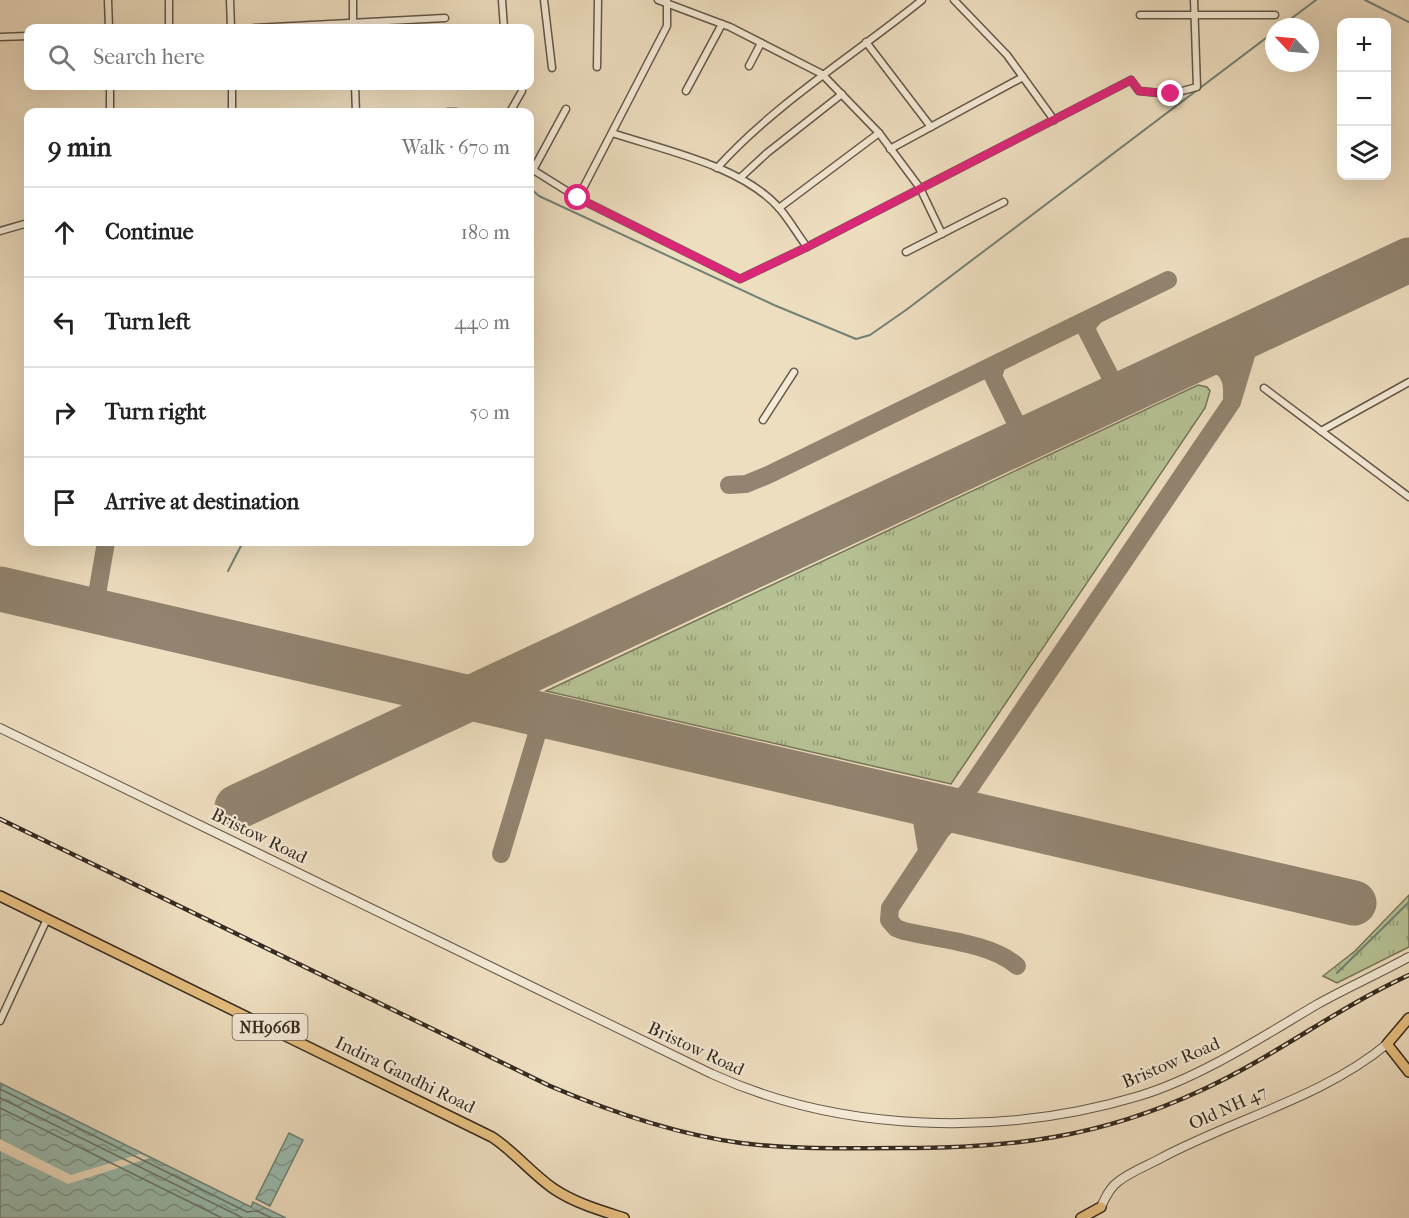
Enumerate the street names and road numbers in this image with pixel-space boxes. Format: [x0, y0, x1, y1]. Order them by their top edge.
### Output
street label: Bristow Road [208, 804, 310, 868]
road number: NH966B [232, 1014, 308, 1040]
street label: Bristow Road [644, 1018, 748, 1081]
street label: Indira Gandhi Road [332, 1032, 479, 1118]
street label: Bristow Road [1119, 1033, 1223, 1093]
street label: Old NH 47 [1186, 1081, 1271, 1135]

